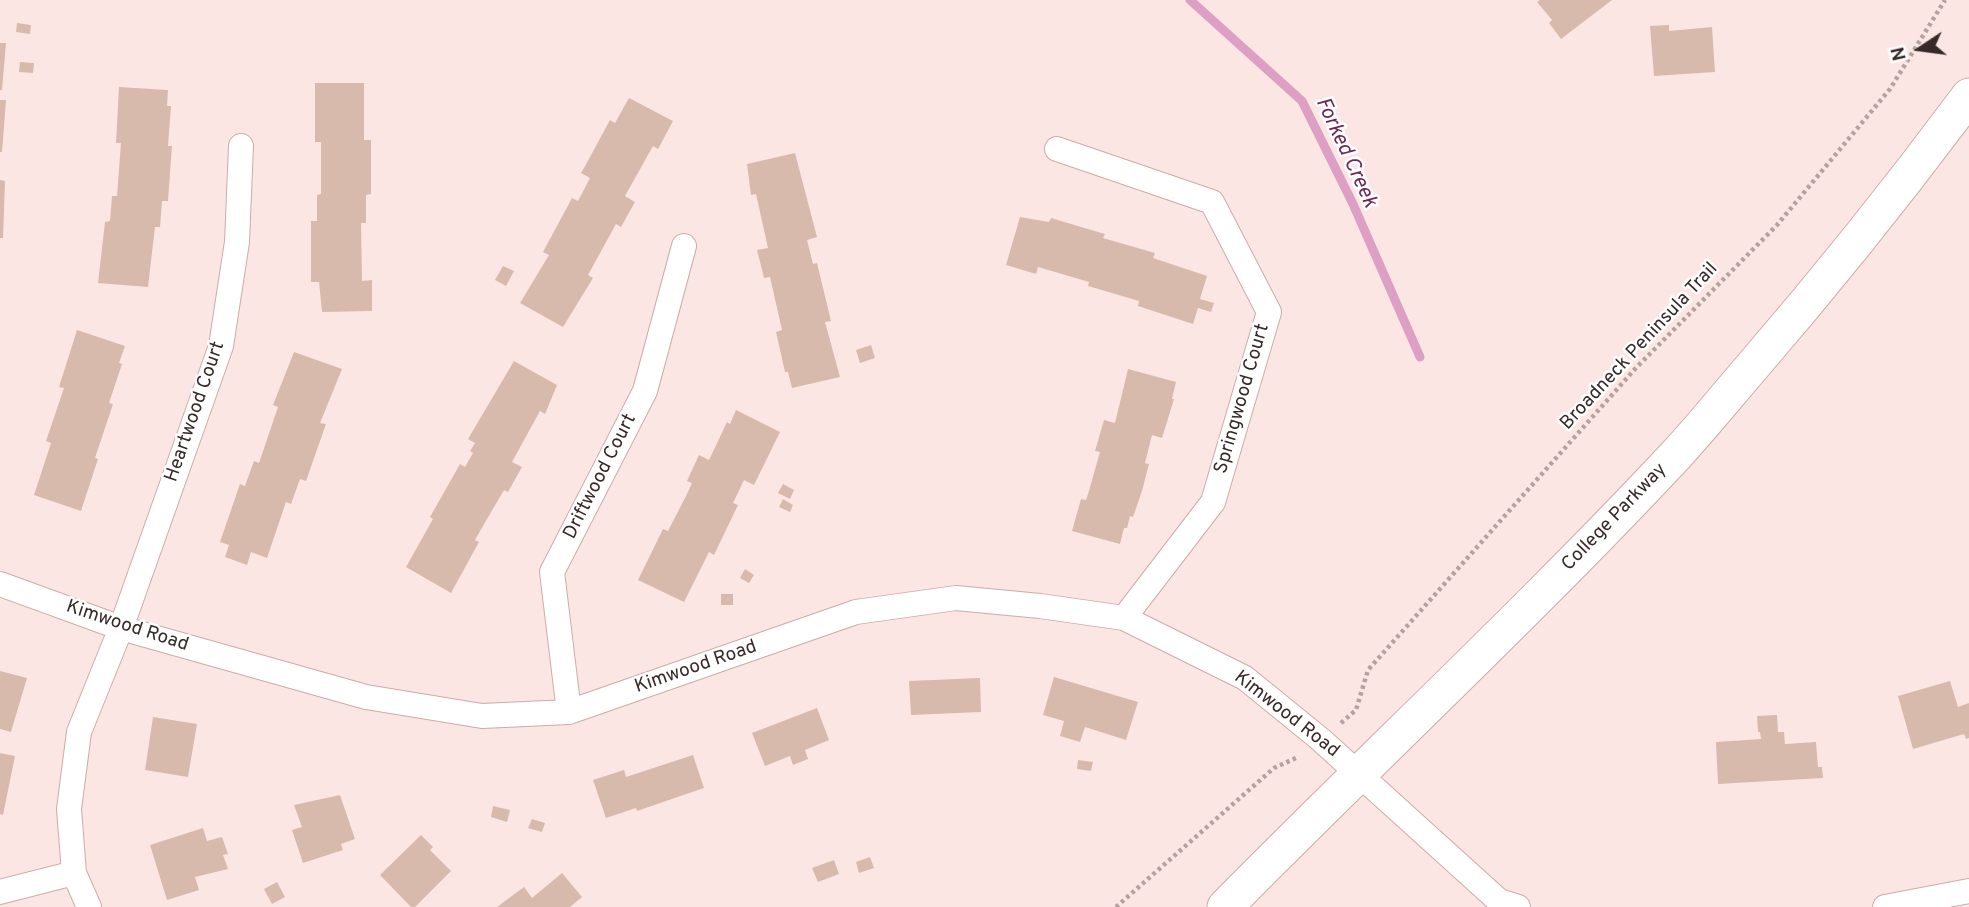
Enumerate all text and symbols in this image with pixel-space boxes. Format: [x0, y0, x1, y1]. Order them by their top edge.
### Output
north arrow [1885, 14, 1955, 84]
text: N [1886, 44, 1913, 63]
water label: Forked Creek [1309, 94, 1381, 212]
street label: Broadneck Peninsula Trail [1556, 259, 1724, 435]
street label: Springwood Court [1211, 321, 1275, 477]
street label: Heartwood Court [161, 339, 231, 485]
street label: Driftwood Court [560, 411, 642, 543]
street label: College Parkway [1558, 459, 1672, 577]
street label: Kimwood Road [63, 596, 191, 658]
street label: Kimwood Road [632, 636, 760, 700]
street label: Kimwood Road [1229, 667, 1343, 763]

